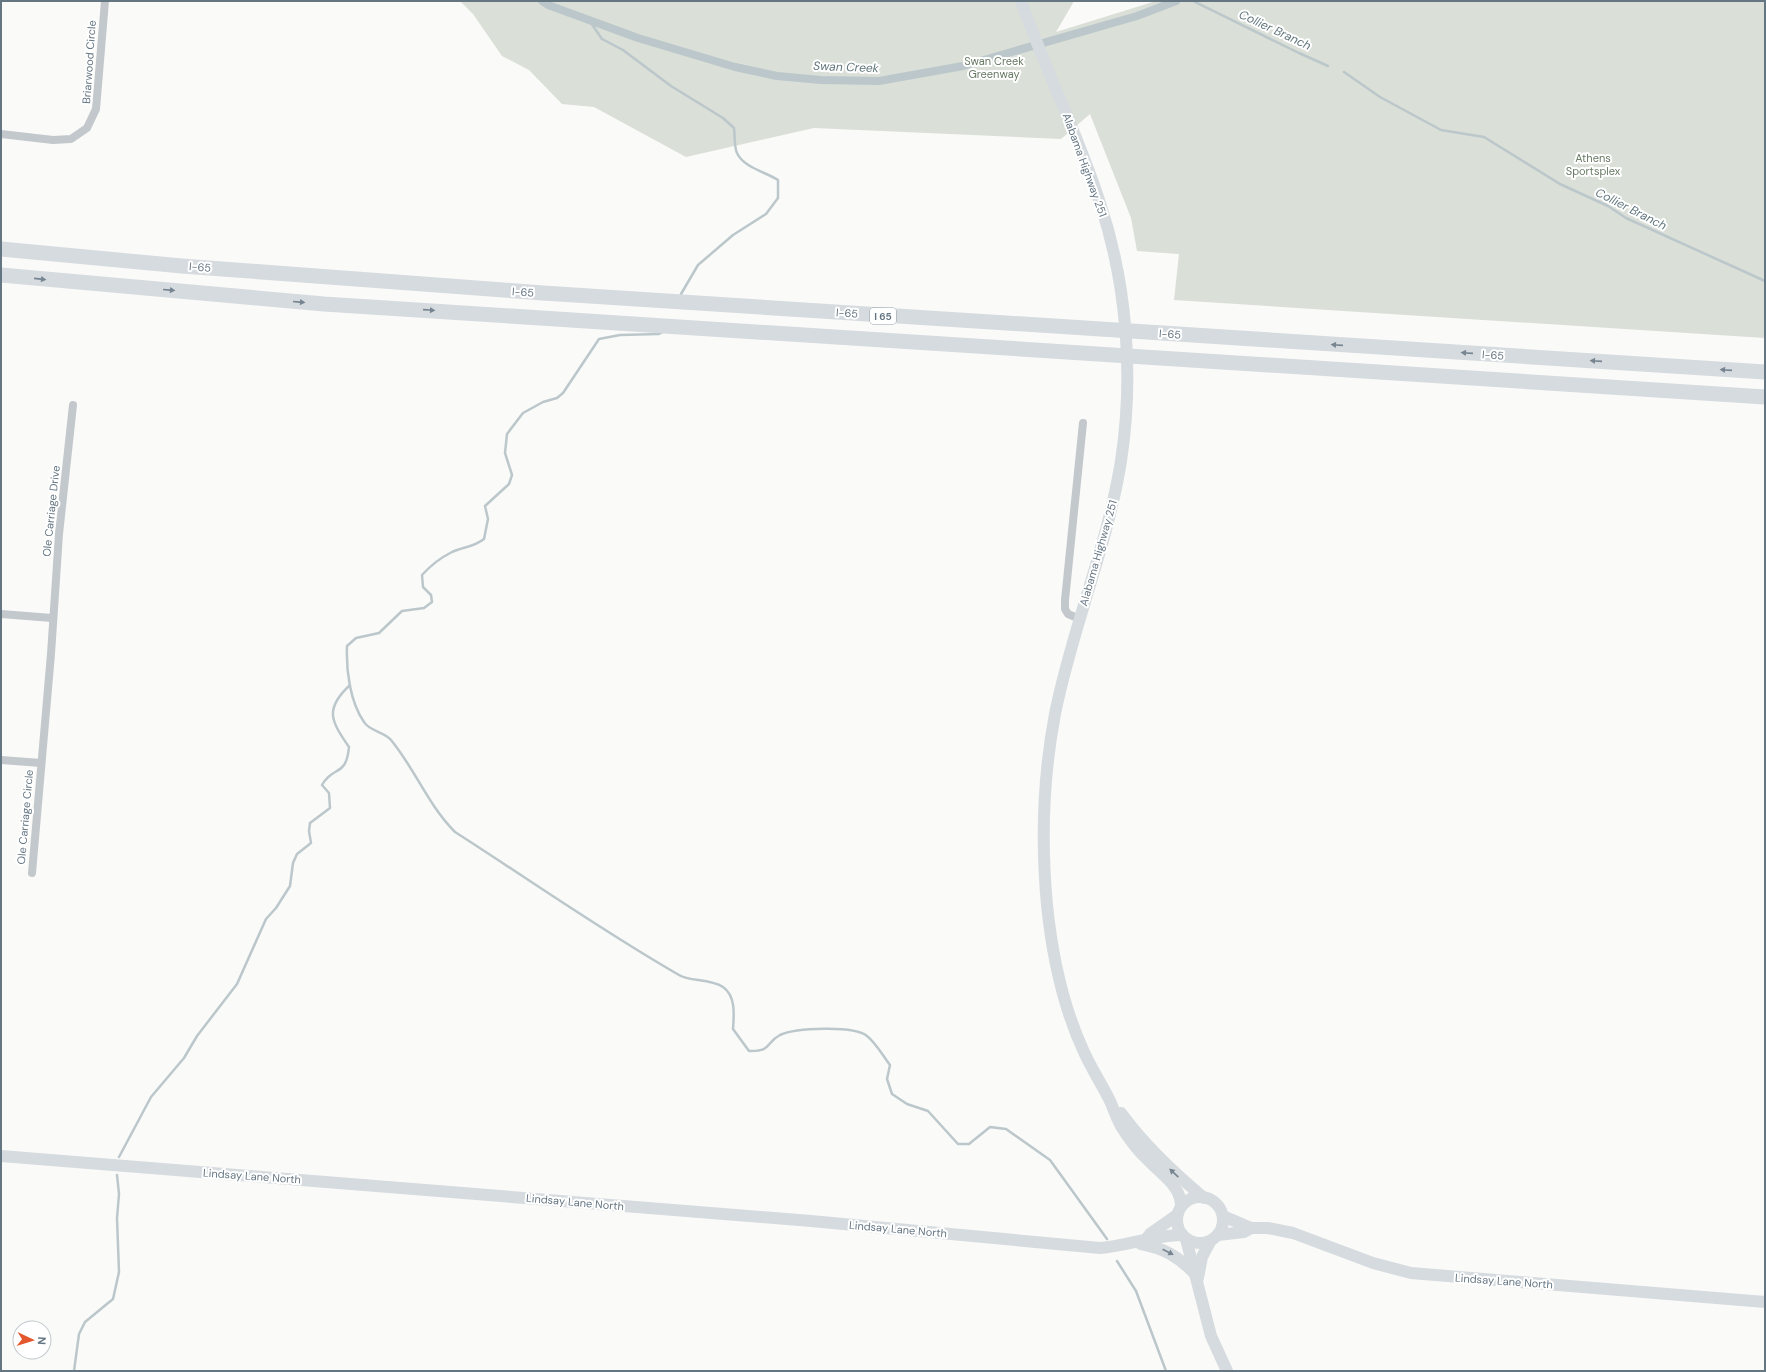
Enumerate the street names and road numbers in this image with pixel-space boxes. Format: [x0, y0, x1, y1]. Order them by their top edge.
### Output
street label: Briarwood Circle [79, 20, 99, 104]
street label: Alabama Highway 251 [1060, 111, 1110, 219]
street label: I-65 [188, 259, 212, 275]
street label: I-65 [512, 284, 535, 300]
street label: I-65 [836, 305, 859, 321]
road number: I 65 [870, 308, 896, 324]
street label: I-65 [1159, 326, 1182, 342]
street label: I-65 [1482, 347, 1505, 363]
street label: Ole Carriage Drive [39, 465, 63, 557]
street label: Alabama Highway 251 [1076, 498, 1120, 608]
street label: Ole Carriage Circle [14, 769, 36, 865]
street label: Lindsay Lane North [203, 1166, 301, 1186]
street label: Lindsay Lane North [526, 1191, 624, 1213]
street label: Lindsay Lane North [849, 1218, 947, 1240]
street label: Lindsay Lane North [1455, 1271, 1553, 1291]

